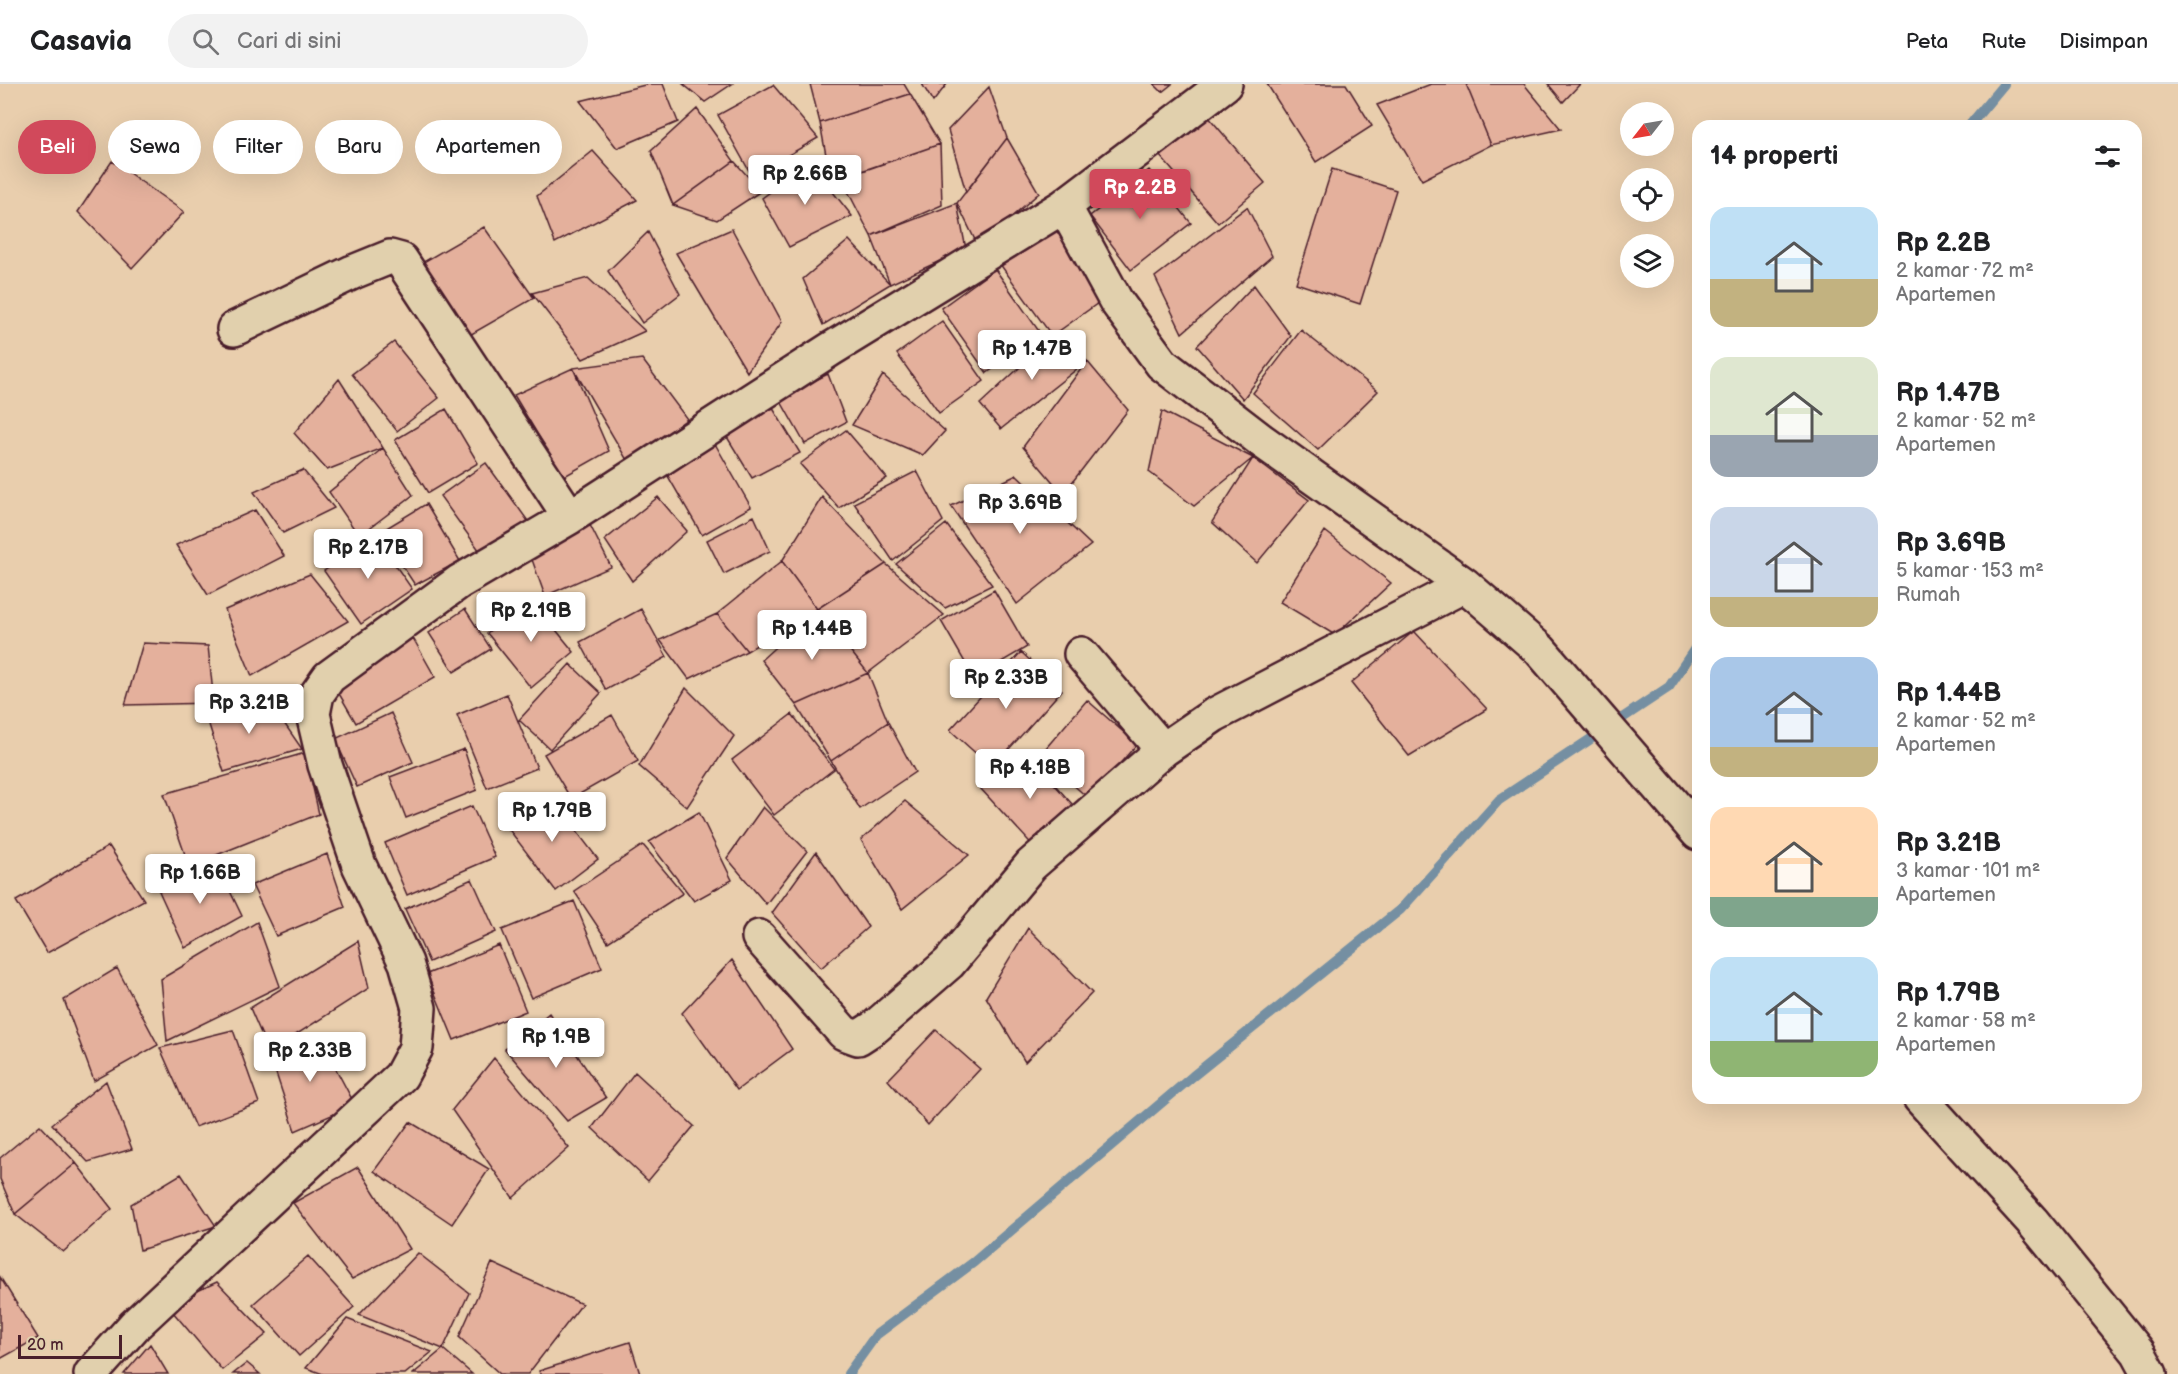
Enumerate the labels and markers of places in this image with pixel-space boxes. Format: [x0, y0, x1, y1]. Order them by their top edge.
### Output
pin: Rp 2.66B [743, 155, 867, 206]
pin: Rp 2.2B [1085, 169, 1195, 220]
pin: Rp 1.47B [970, 330, 1094, 381]
pin: Rp 3.69B [958, 484, 1082, 535]
pin: Rp 2.17B [306, 529, 430, 580]
pin: Rp 2.19B [469, 592, 593, 643]
pin: Rp 1.44B [750, 610, 874, 661]
pin: Rp 2.33B [944, 659, 1068, 710]
pin: Rp 3.21B [187, 684, 311, 735]
pin: Rp 4.18B [968, 749, 1092, 800]
pin: Rp 1.79B [490, 792, 614, 843]
pin: Rp 1.66B [138, 854, 262, 905]
pin: Rp 1.9B [501, 1018, 611, 1069]
pin: Rp 2.33B [248, 1032, 372, 1083]

